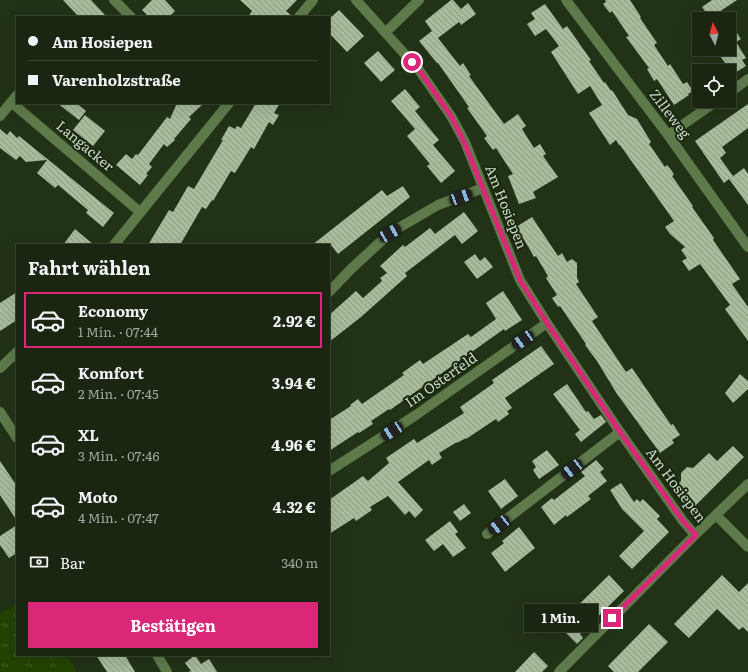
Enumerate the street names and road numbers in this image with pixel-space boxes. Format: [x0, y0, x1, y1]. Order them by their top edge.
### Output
street label: Zilleweg [646, 85, 696, 142]
street label: Langacker [52, 115, 119, 176]
street label: Am Hosiepen [481, 162, 533, 252]
street label: Im Osterfeld [400, 347, 481, 411]
street label: Am Hosiepen [642, 443, 712, 526]

